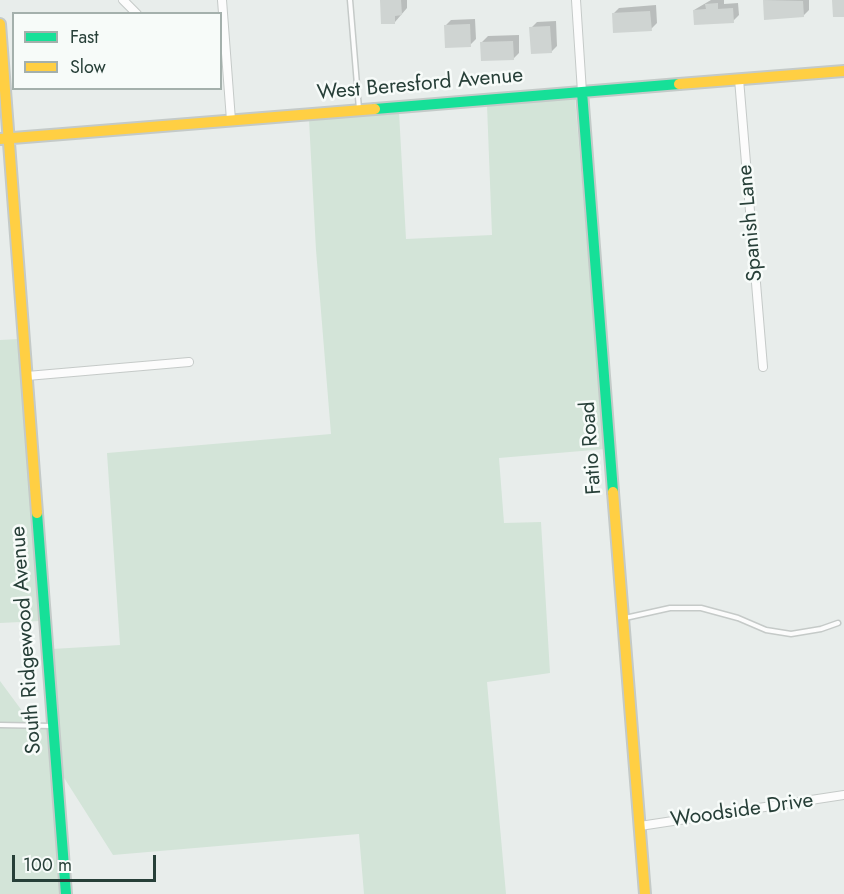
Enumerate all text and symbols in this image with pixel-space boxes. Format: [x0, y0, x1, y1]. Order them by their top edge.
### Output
legend [12, 12, 222, 90]
text: Fast [70, 24, 99, 50]
text: Slow [70, 54, 106, 80]
street label: West Beresford Avenue [316, 63, 524, 107]
street label: Spanish Lane [733, 164, 769, 282]
street label: Fatio Road [576, 400, 608, 496]
street label: South Ridgewood Avenue [6, 525, 48, 755]
street label: Woodside Drive [669, 789, 815, 833]
scale bar [15, 843, 159, 881]
text: 100 m [23, 852, 72, 878]

